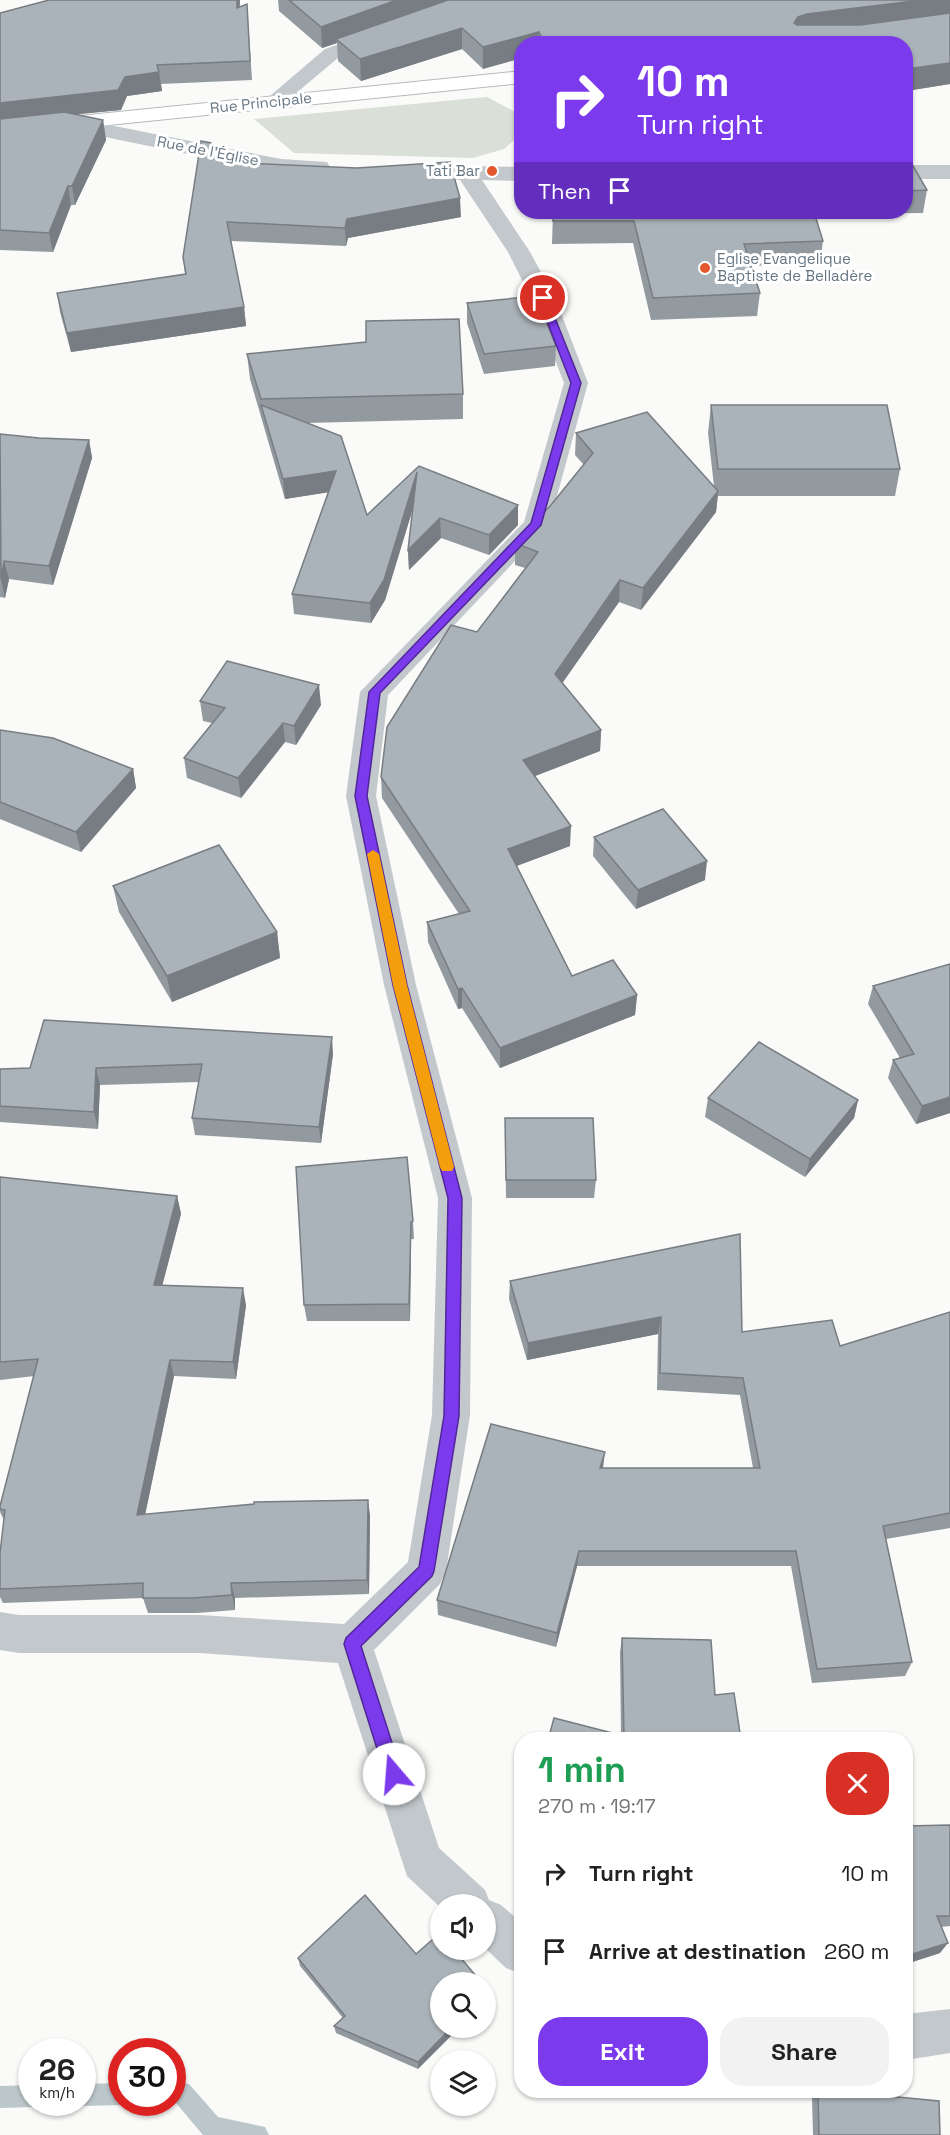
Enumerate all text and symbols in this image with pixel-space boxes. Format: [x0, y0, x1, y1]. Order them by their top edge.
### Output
text: 10 m [637, 55, 730, 108]
icon: right [538, 60, 616, 138]
street label: Rue Principale [209, 88, 313, 117]
text: Turn right [637, 107, 764, 142]
street label: Rue de l'Église [156, 131, 261, 170]
place label: Tati Bar [426, 161, 480, 180]
marker: Tati Bar [485, 164, 499, 178]
icon: arrive [603, 174, 636, 207]
text: Then [538, 177, 591, 205]
place label: Eglise Evangelique Baptiste de Belladère [717, 249, 872, 285]
marker: Eglise Evangelique Baptiste de Belladère [698, 261, 712, 275]
pin [517, 272, 568, 323]
icon: arrive [526, 281, 559, 314]
position arrow [362, 1742, 426, 1806]
text: 1 min [538, 1747, 626, 1793]
button: close [826, 1752, 889, 1815]
text: 270 m · 19:17 [538, 1793, 656, 1819]
icon: right [538, 1857, 571, 1890]
text: Turn right [589, 1859, 694, 1887]
text: 10 m [841, 1859, 889, 1887]
map controls [430, 1894, 496, 2116]
button: sound [430, 1894, 496, 1960]
icon: arrive [538, 1935, 571, 1968]
text: Arrive at destination [589, 1937, 806, 1965]
text: 260 m [824, 1937, 890, 1965]
button: search [430, 1972, 496, 2038]
button: Exit [538, 2017, 708, 2086]
button: Share [720, 2017, 889, 2086]
speed limit sign: 30 [108, 2038, 186, 2116]
text: 26 [39, 2050, 75, 2089]
button: layers [430, 2050, 496, 2116]
text: km/h [39, 2083, 75, 2102]

